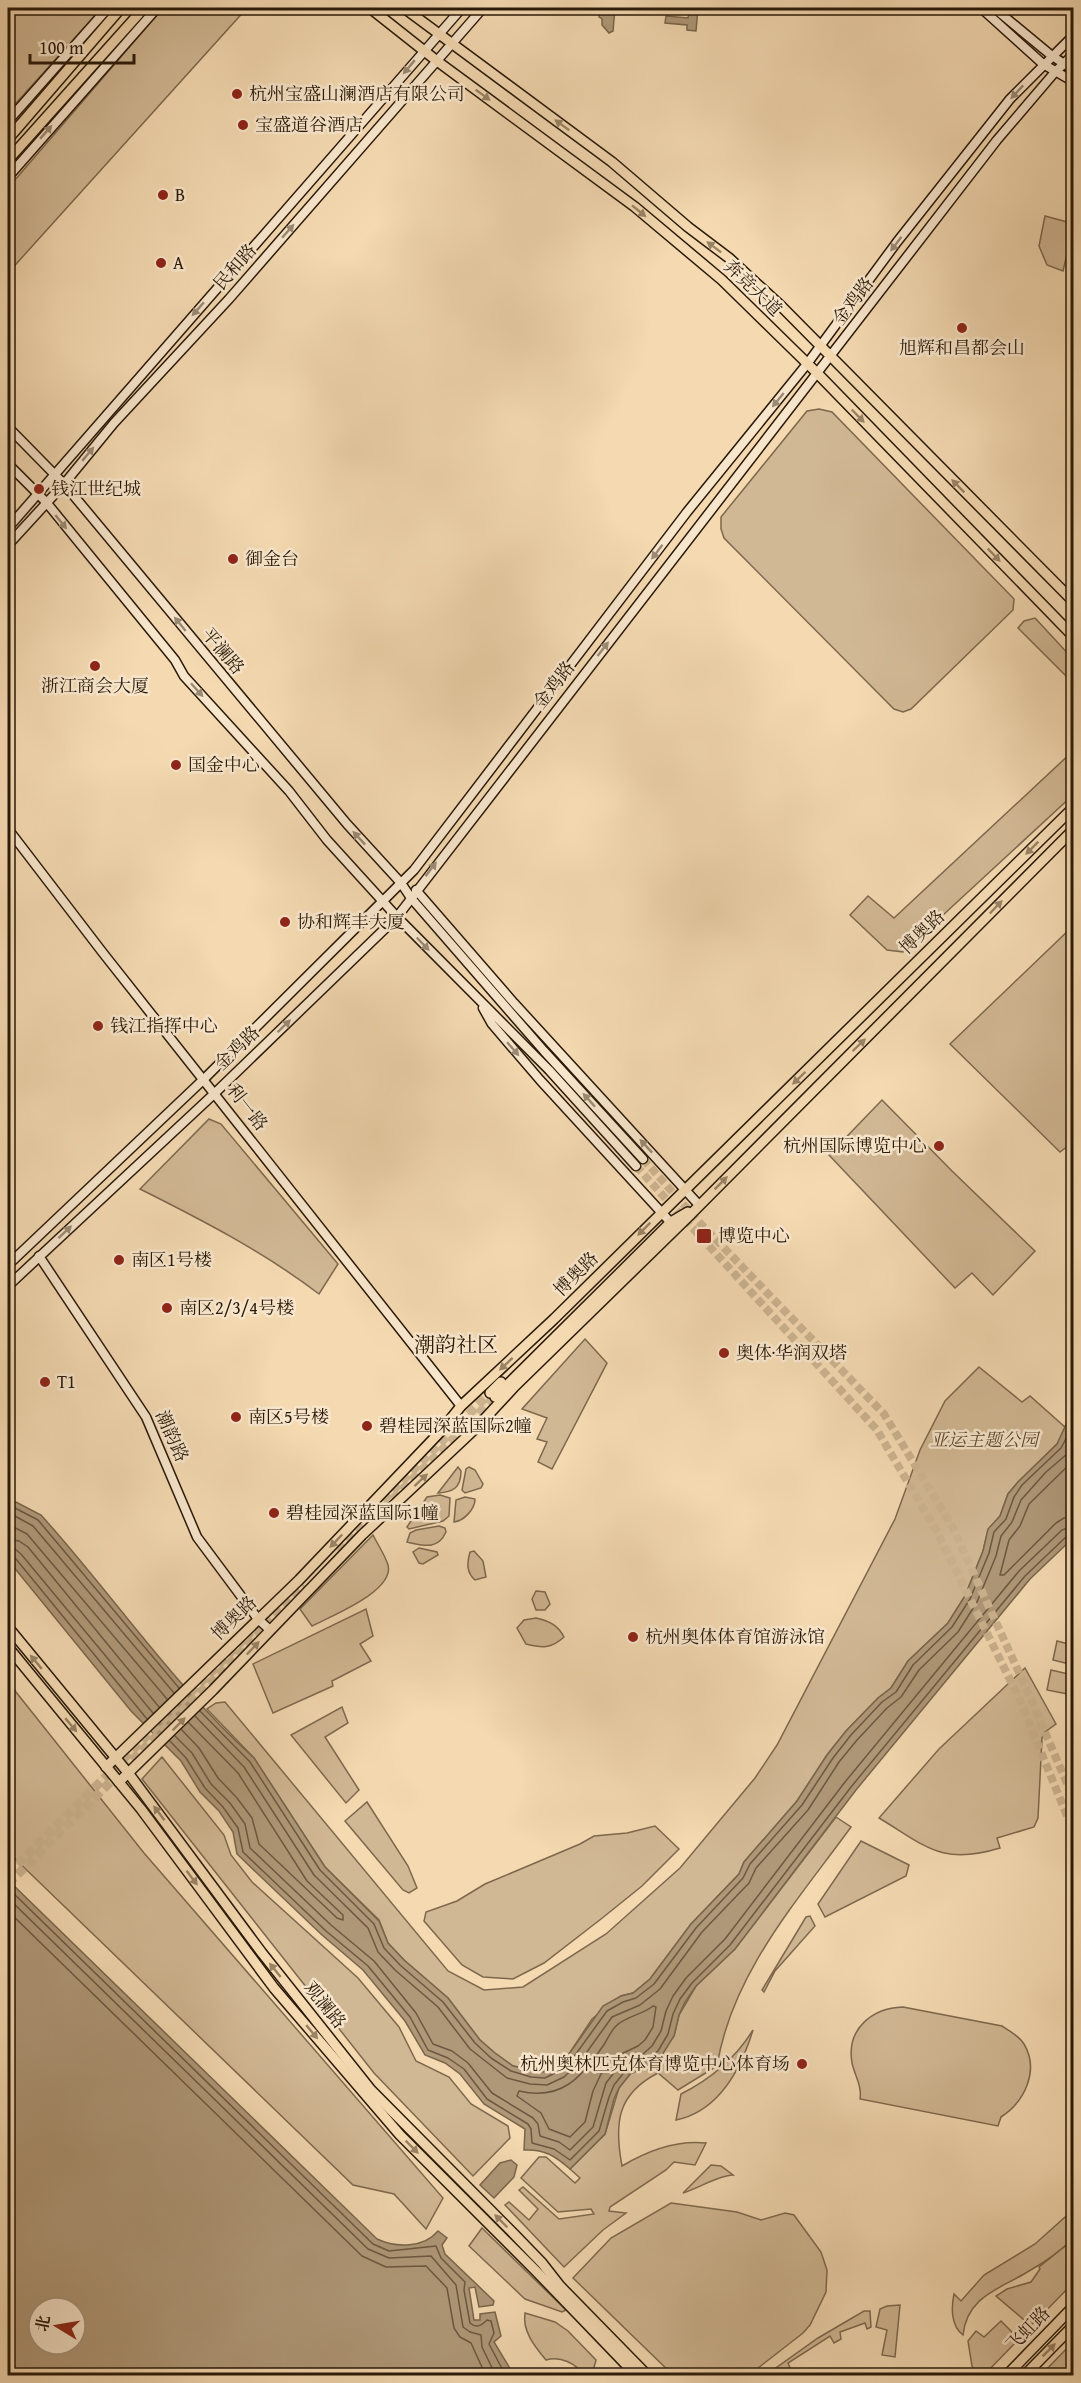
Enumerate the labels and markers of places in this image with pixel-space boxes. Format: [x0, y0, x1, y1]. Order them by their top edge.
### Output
place label: 杭州宝盛山澜酒店有限公司 [249, 80, 465, 107]
marker: 杭州宝盛山澜酒店有限公司 [230, 87, 244, 101]
place label: 宝盛道谷酒店 [255, 111, 363, 138]
marker: 宝盛道谷酒店 [236, 118, 250, 132]
place label: B [175, 181, 185, 208]
marker: B [156, 188, 170, 202]
place label: A [173, 249, 184, 276]
marker: A [154, 256, 168, 270]
marker: 旭辉和昌都会山 [955, 321, 969, 335]
place label: 旭辉和昌都会山 [899, 334, 1025, 361]
place label: 钱江世纪城 [51, 475, 141, 502]
marker: 钱江世纪城 [32, 482, 46, 496]
place label: 御金台 [245, 545, 299, 572]
marker: 御金台 [226, 552, 240, 566]
marker: 浙江商会大厦 [88, 659, 102, 673]
place label: 浙江商会大厦 [41, 672, 149, 699]
place label: 国金中心 [188, 751, 260, 778]
marker: 国金中心 [169, 758, 183, 772]
place label: 协和辉丰大厦 [297, 908, 405, 935]
marker: 协和辉丰大厦 [278, 915, 292, 929]
place label: 钱江指挥中心 [110, 1012, 218, 1039]
marker: 钱江指挥中心 [91, 1019, 105, 1033]
place label: 杭州国际博览中心 [783, 1132, 927, 1159]
marker: 杭州国际博览中心 [932, 1139, 946, 1153]
place label: 博览中心 [718, 1222, 790, 1249]
marker: 博览中心 [695, 1227, 713, 1245]
place label: 南区1号楼 [131, 1246, 212, 1273]
marker: 南区1号楼 [112, 1253, 126, 1267]
place label: 南区2/3/4号楼 [179, 1294, 294, 1321]
marker: 南区2/3/4号楼 [160, 1301, 174, 1315]
place label: 奥体·华润双塔 [736, 1339, 847, 1366]
marker: 奥体·华润双塔 [717, 1346, 731, 1360]
place label: T1 [57, 1368, 76, 1395]
marker: T1 [38, 1375, 52, 1389]
place label: 南区5号楼 [248, 1403, 329, 1430]
marker: 南区5号楼 [229, 1410, 243, 1424]
place label: 碧桂园深蓝国际2幢 [379, 1412, 532, 1439]
marker: 碧桂园深蓝国际2幢 [360, 1419, 374, 1433]
place label: 碧桂园深蓝国际1幢 [286, 1499, 439, 1526]
marker: 碧桂园深蓝国际1幢 [267, 1506, 281, 1520]
place label: 杭州奥体体育馆游泳馆 [645, 1623, 825, 1650]
marker: 杭州奥体体育馆游泳馆 [626, 1630, 640, 1644]
place label: 杭州奥林匹克体育博览中心体育场 [520, 2050, 790, 2077]
marker: 杭州奥林匹克体育博览中心体育场 [795, 2057, 809, 2071]

